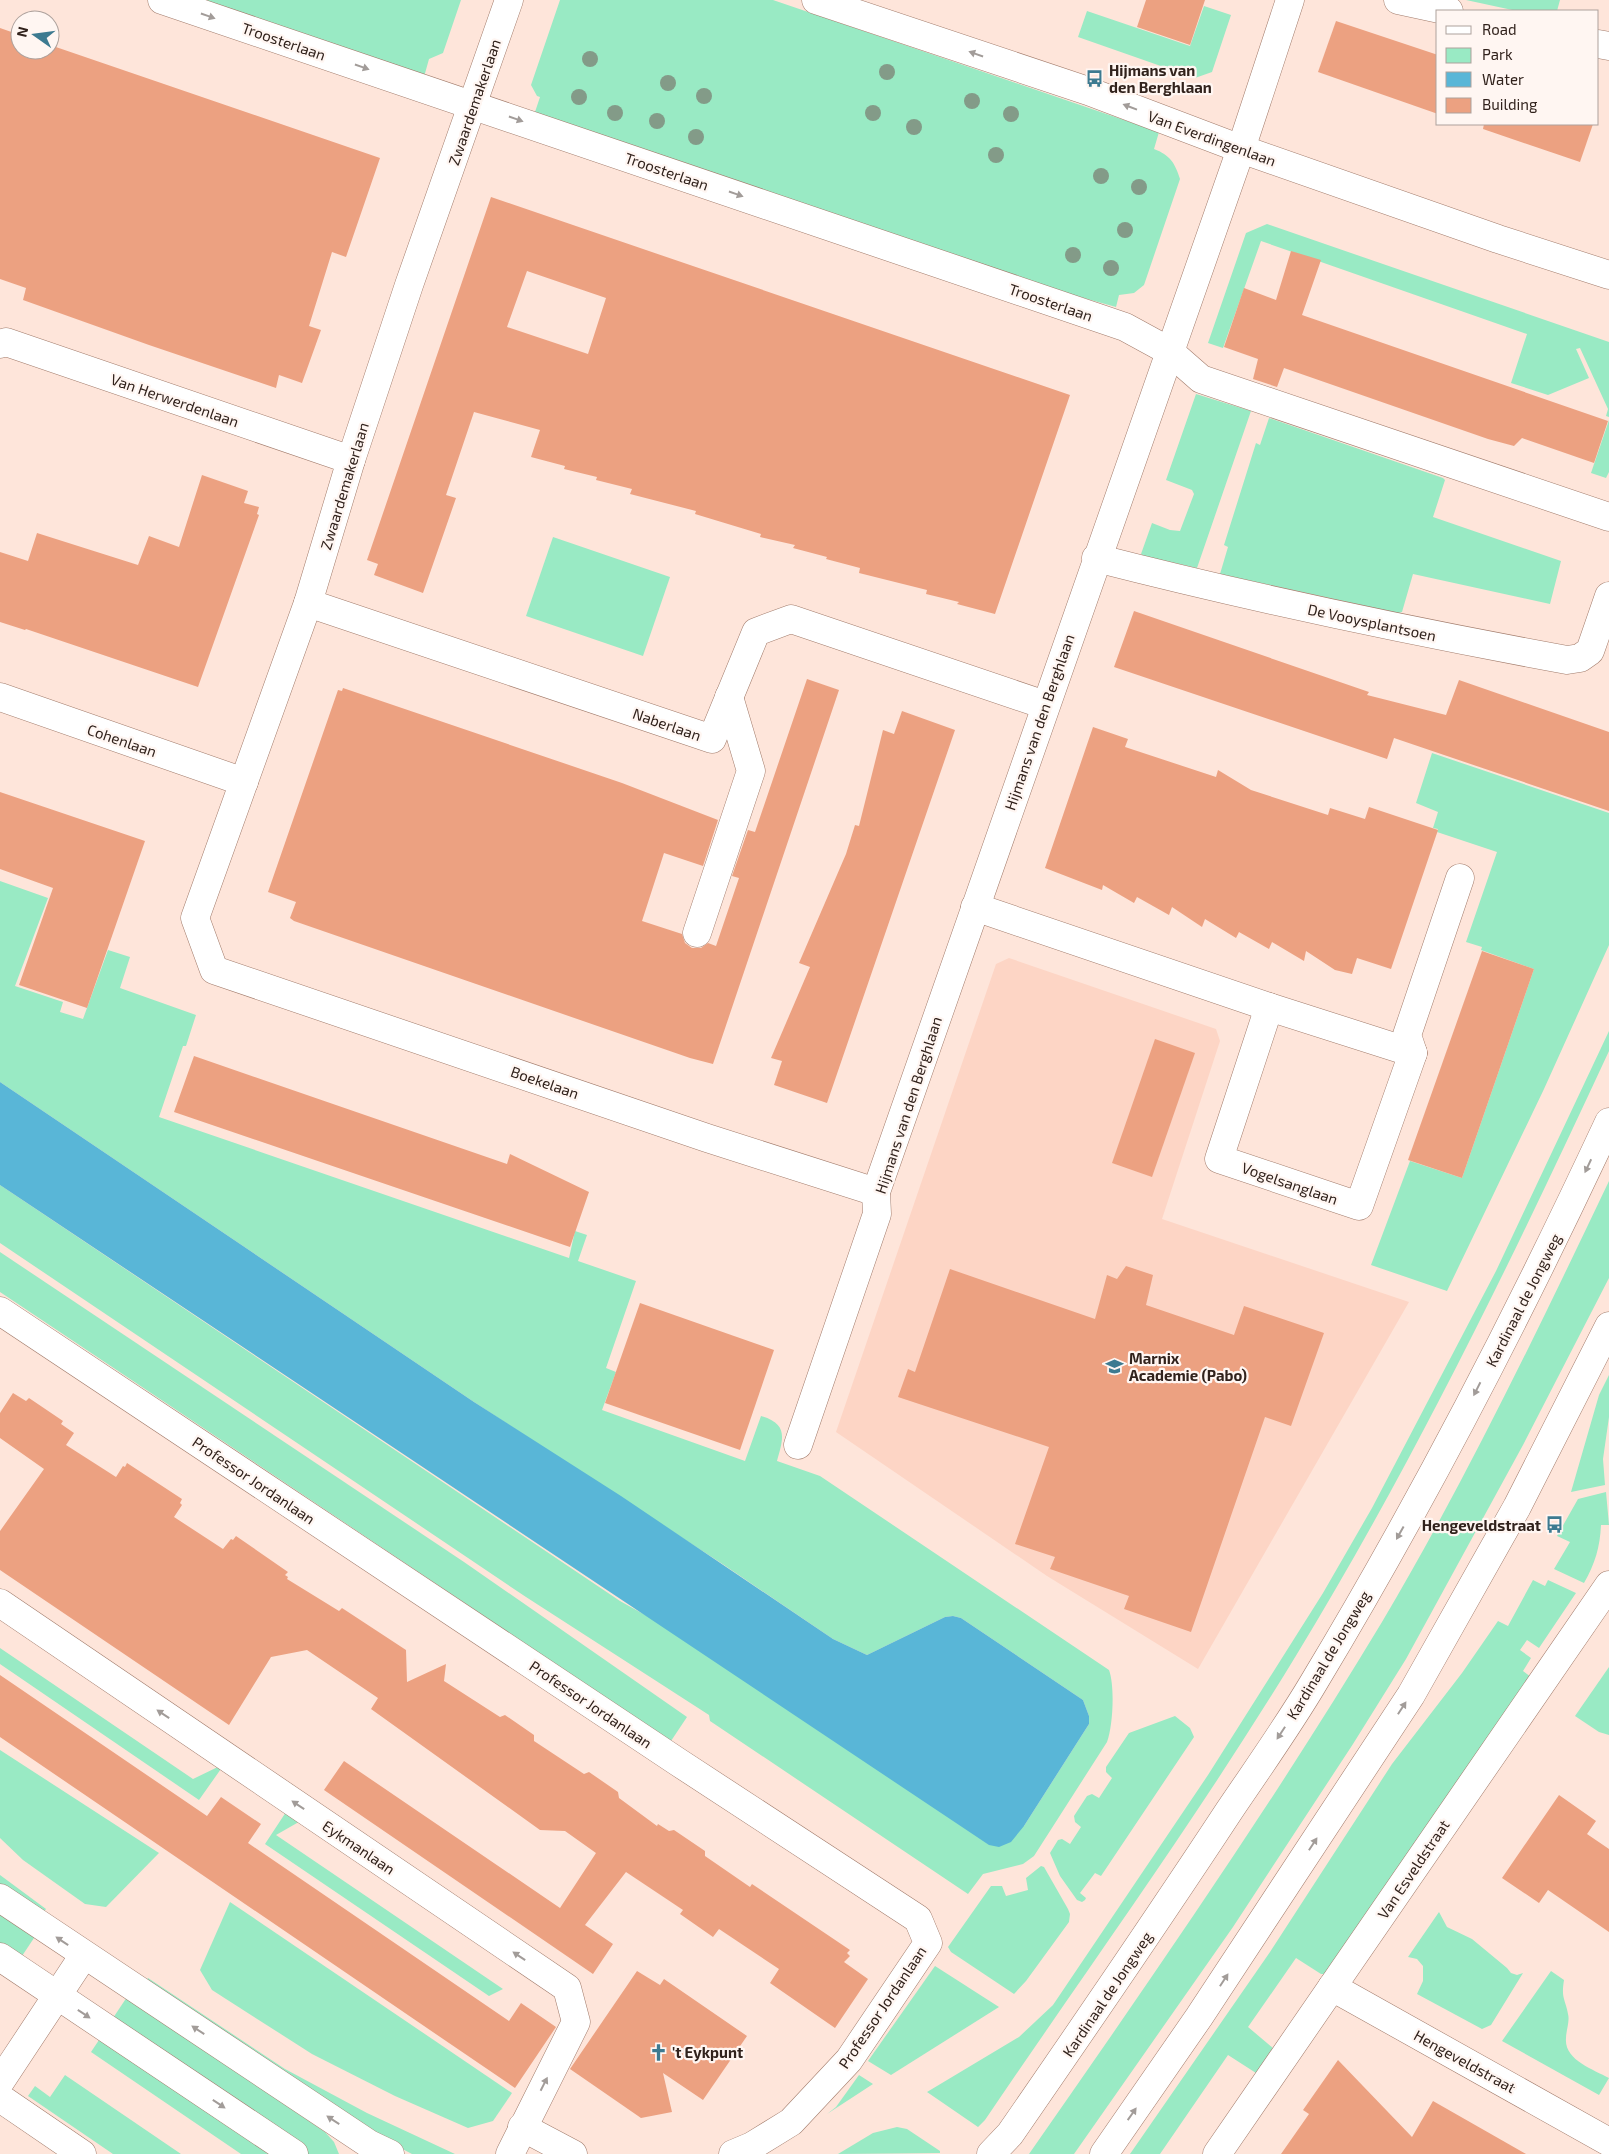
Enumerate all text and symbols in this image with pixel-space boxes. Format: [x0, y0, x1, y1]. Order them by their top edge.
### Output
north arrow [10, 10, 60, 60]
legend [1436, 10, 1599, 125]
one-way arrow [201, 12, 216, 20]
street label: Troosterlaan [240, 18, 328, 64]
text: Road [1482, 20, 1517, 38]
text: N [12, 25, 31, 39]
street label: Zwaardemakerlaan [444, 37, 504, 167]
text: Park [1482, 45, 1513, 63]
one-way arrow [968, 50, 983, 58]
place label: Hijmans van den Berghlaan [1109, 61, 1212, 96]
one-way arrow [355, 64, 370, 72]
bus stop icon: Hijmans van den Berghlaan [1085, 69, 1105, 89]
text: Water [1482, 70, 1524, 88]
text: Building [1482, 95, 1538, 113]
one-way arrow [1122, 103, 1137, 111]
street label: Van Everdingenlaan [1146, 106, 1278, 170]
one-way arrow [509, 116, 524, 124]
street label: Troosterlaan [623, 148, 711, 194]
one-way arrow [729, 191, 744, 199]
street label: Troosterlaan [1007, 279, 1095, 325]
street label: Van Herwerdenlaan [109, 370, 241, 430]
street label: Zwaardemakerlaan [316, 420, 372, 552]
street label: De Vooysplantsoen [1306, 600, 1438, 644]
street label: Hijmans van den Berghlaan [1000, 632, 1079, 813]
street label: Naberlaan [630, 704, 704, 744]
street label: Cohenlaan [85, 720, 159, 760]
street label: Hijmans van den Berghlaan [871, 1014, 946, 1196]
street label: Boekelaan [509, 1062, 581, 1102]
street label: Vogelsanglaan [1240, 1158, 1340, 1208]
one-way arrow [1584, 1159, 1592, 1173]
street label: Kardinaal de Jongweg [1482, 1230, 1565, 1370]
place label: Marnix Academie (Pabo) [1129, 1349, 1247, 1384]
school or university icon: Marnix Academie (Pabo) [1105, 1357, 1125, 1377]
one-way arrow [1473, 1382, 1481, 1397]
street label: Professor Jordanlaan [189, 1432, 319, 1528]
bus stop icon: Hengeveldstraat [1545, 1515, 1565, 1535]
place label: Hengeveldstraat [1422, 1516, 1541, 1534]
one-way arrow [1396, 1525, 1404, 1540]
street label: Kardinaal de Jongweg [1282, 1587, 1374, 1723]
street label: Professor Jordanlaan [526, 1656, 656, 1752]
one-way arrow [1397, 1701, 1407, 1715]
one-way arrow [156, 1709, 170, 1719]
one-way arrow [1276, 1726, 1286, 1739]
one-way arrow [291, 1800, 304, 1810]
street label: Eykmanlaan [319, 1816, 399, 1878]
street label: Van Esveldstraat [1373, 1816, 1453, 1922]
one-way arrow [1308, 1837, 1318, 1851]
street label: Kardinaal de Jongweg [1058, 1927, 1156, 2060]
one-way arrow [56, 1936, 69, 1945]
street label: Professor Jordanlaan [834, 1942, 930, 2072]
one-way arrow [512, 1951, 526, 1960]
one-way arrow [1219, 1973, 1228, 1986]
one-way arrow [77, 2009, 90, 2019]
one-way arrow [191, 2026, 204, 2035]
street label: Hengeveldstraat [1411, 2026, 1519, 2097]
church icon: 't Eykpunt [648, 2042, 668, 2062]
place label: 't Eykpunt [672, 2043, 743, 2062]
one-way arrow [540, 2077, 548, 2091]
one-way arrow [212, 2100, 226, 2109]
one-way arrow [1127, 2107, 1137, 2121]
one-way arrow [327, 2115, 340, 2125]

